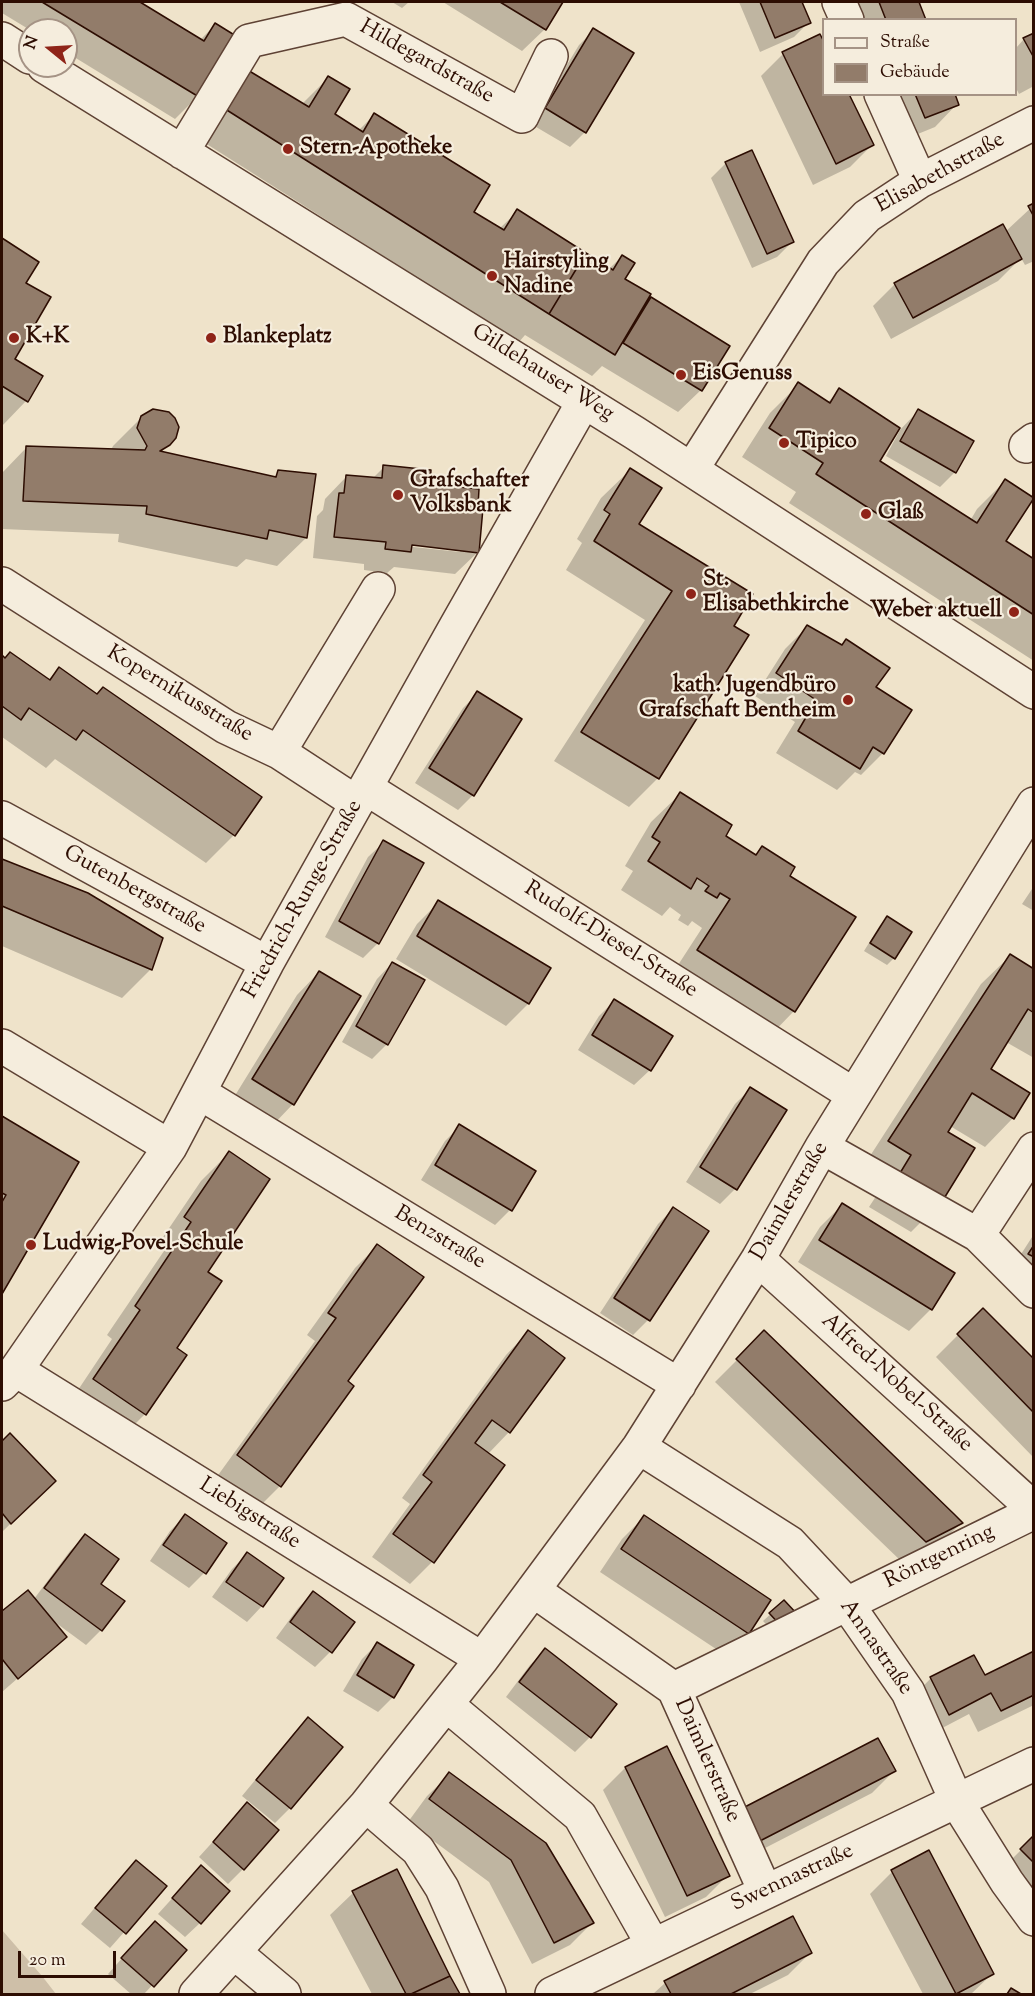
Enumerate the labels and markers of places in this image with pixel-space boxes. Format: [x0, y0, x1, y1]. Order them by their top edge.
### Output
place label: Stern-Apotheke [300, 136, 452, 162]
marker: Stern-Apotheke [281, 142, 295, 156]
place label: Hairstyling Nadine [504, 250, 609, 302]
marker: Hairstyling Nadine [485, 269, 499, 283]
place label: K+K [26, 325, 69, 351]
place label: Blankeplatz [223, 325, 332, 351]
marker: K+K [7, 331, 21, 345]
marker: Blankeplatz [204, 331, 218, 345]
place label: EisGenuss [693, 362, 792, 388]
marker: EisGenuss [674, 368, 688, 382]
place label: Tipico [796, 430, 857, 456]
marker: Tipico [777, 436, 791, 450]
place label: Grafschafter Volksbank [410, 469, 529, 520]
marker: Grafschafter Volksbank [391, 488, 405, 502]
place label: Glaß [878, 501, 924, 527]
marker: Glaß [859, 507, 873, 521]
place label: St. Elisabethkirche [703, 568, 849, 620]
marker: St. Elisabethkirche [684, 587, 698, 601]
place label: Weber aktuell [870, 599, 1002, 625]
marker: Weber aktuell [1007, 605, 1021, 619]
place label: kath. Jugendbüro Grafschaft Bentheim [639, 674, 836, 726]
marker: kath. Jugendbüro Grafschaft Bentheim [841, 693, 855, 707]
place label: Ludwig-Povel-Schule [43, 1232, 244, 1258]
marker: Ludwig-Povel-Schule [24, 1238, 38, 1252]

